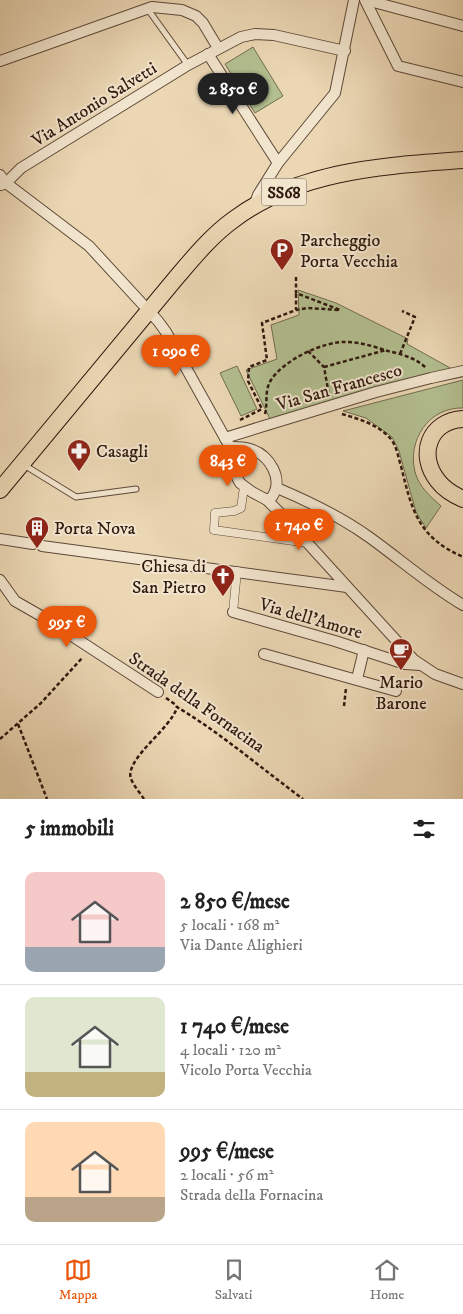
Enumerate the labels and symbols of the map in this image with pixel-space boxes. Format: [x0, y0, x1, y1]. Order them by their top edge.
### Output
street label: Via Antonio Salvetti [27, 58, 161, 153]
pin: 2 850 € [187, 72, 279, 115]
road number: SS68 [262, 178, 306, 206]
place label: Parcheggio Porta Vecchia [300, 230, 398, 273]
parking icon: Parcheggio Porta Vecchia [269, 237, 295, 271]
pin: 1 090 € [130, 334, 222, 377]
street label: Via San Francesco [273, 359, 405, 417]
pharmacy icon: Casagli [66, 438, 92, 472]
place label: Casagli [96, 441, 148, 463]
pin: 843 € [193, 444, 263, 487]
pin: 1 740 € [253, 508, 345, 551]
building icon: Porta Nova [24, 515, 50, 549]
place label: Porta Nova [54, 518, 136, 540]
place label: Chiesa di San Pietro [132, 556, 206, 599]
church icon: Chiesa di San Pietro [210, 563, 236, 597]
street label: Via dell'Amore [256, 593, 365, 644]
pin: 995 € [32, 606, 102, 648]
cafe icon: Mario Barone [388, 637, 414, 671]
street label: Strada della Fornacina [124, 648, 269, 758]
place label: Mario Barone [375, 672, 427, 715]

